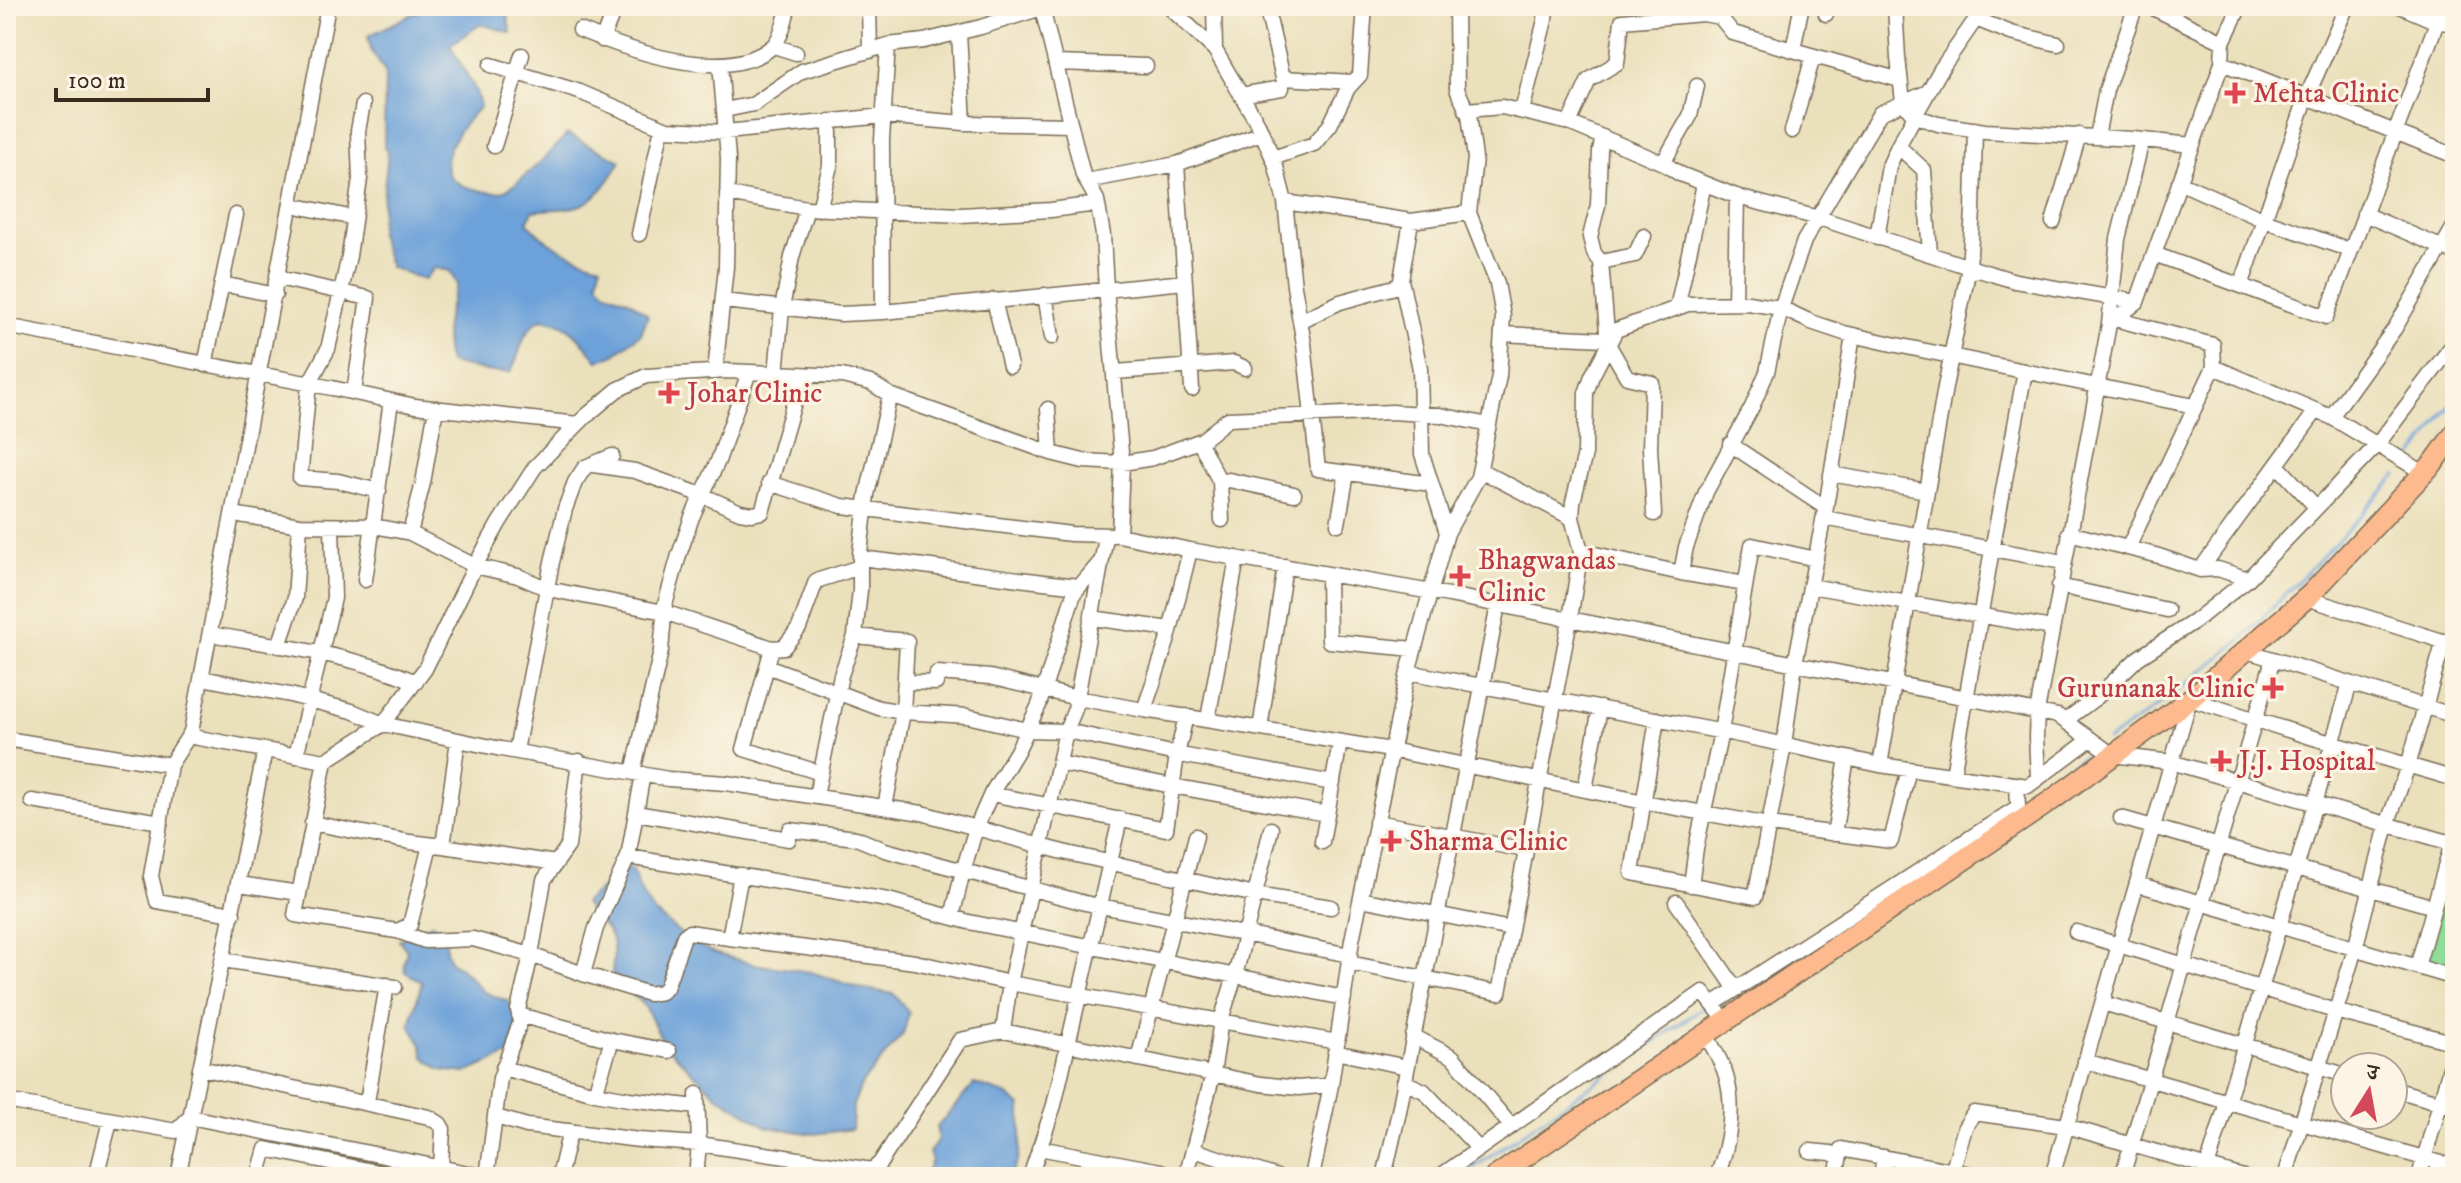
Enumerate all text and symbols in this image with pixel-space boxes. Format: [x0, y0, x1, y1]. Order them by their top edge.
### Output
scale bar [56, 52, 208, 102]
text: 100 m [68, 66, 126, 96]
place label: Mehta Clinic [2253, 76, 2399, 111]
marker: Mehta Clinic [2224, 82, 2246, 104]
place label: Johar Clinic [684, 376, 822, 411]
marker: Johar Clinic [658, 382, 680, 404]
place label: Bhagwandas Clinic [1478, 543, 1616, 610]
marker: Bhagwandas Clinic [1449, 565, 1471, 587]
place label: Gurunanak Clinic [2057, 671, 2255, 706]
marker: Gurunanak Clinic [2262, 677, 2284, 699]
place label: J.J. Hospital [2236, 744, 2376, 779]
marker: J.J. Hospital [2210, 750, 2232, 772]
place label: Sharma Clinic [1409, 824, 1568, 859]
marker: Sharma Clinic [1380, 830, 1402, 852]
north arrow [2329, 1051, 2409, 1131]
text: उ [2362, 1058, 2382, 1088]

